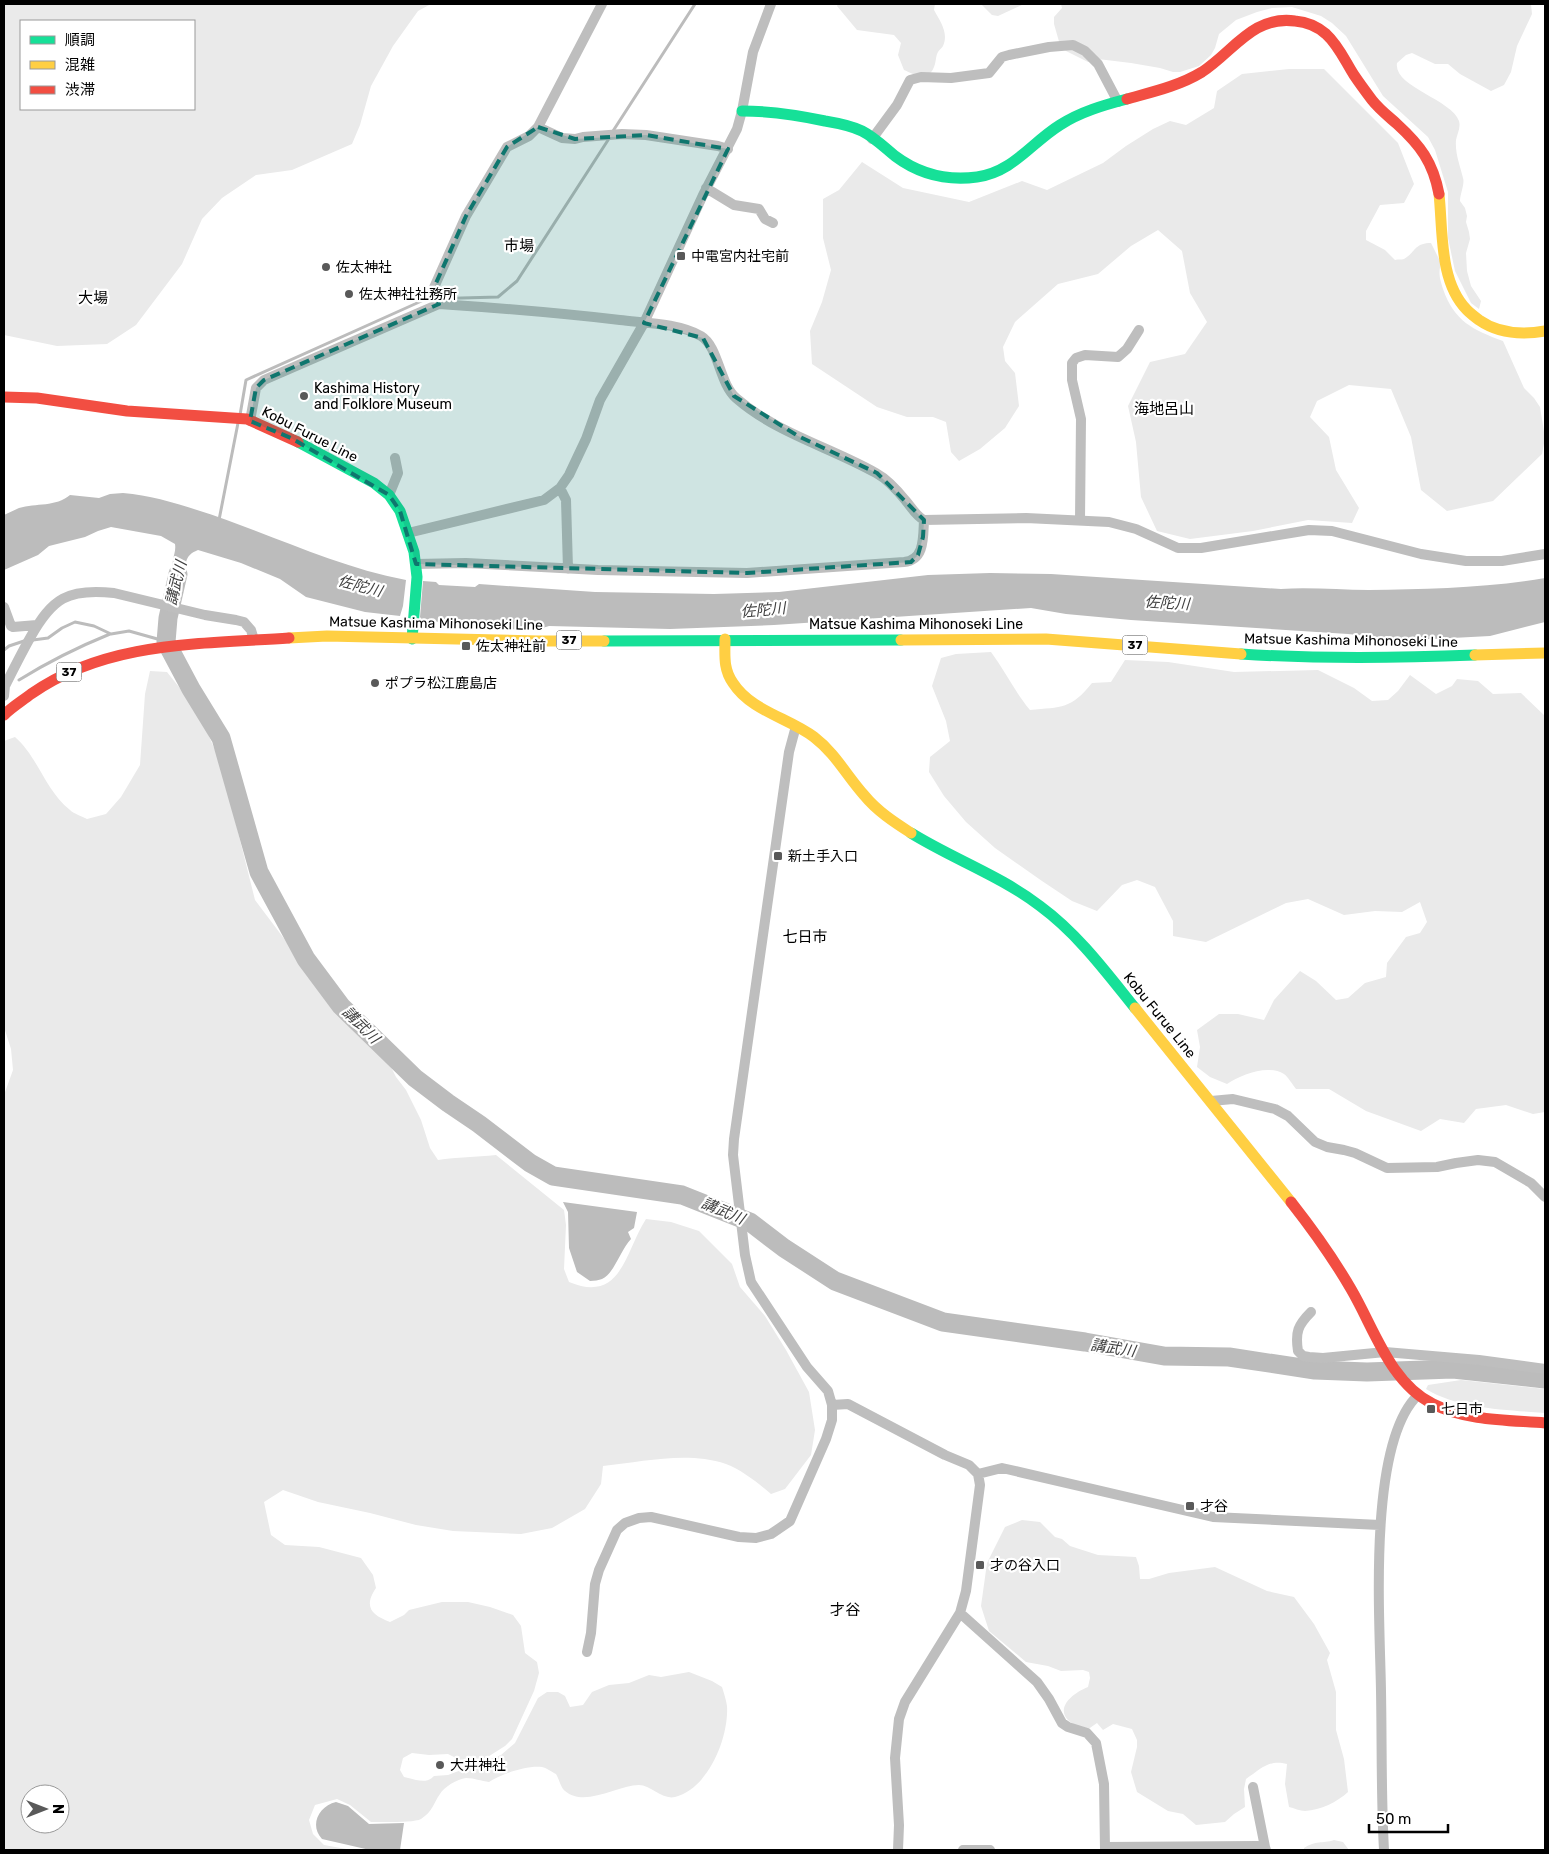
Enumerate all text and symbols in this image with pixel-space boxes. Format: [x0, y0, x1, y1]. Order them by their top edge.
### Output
legend [20, 20, 195, 110]
text: 順調 [65, 31, 95, 49]
text: 混雑 [65, 56, 95, 74]
text: 渋滞 [65, 81, 95, 99]
district label: 市場 [504, 237, 534, 255]
place label: 中電宮内社宅前 [691, 248, 789, 265]
marker: 中電宮内社宅前 [675, 250, 687, 262]
place label: 佐太神社 [336, 259, 392, 276]
marker: 佐太神社 [320, 261, 332, 273]
place label: 佐太神社社務所 [359, 286, 457, 303]
marker: 佐太神社社務所 [343, 288, 355, 300]
district label: 大場 [78, 289, 108, 307]
place label: Kashima History and Folklore Museum [314, 380, 452, 413]
marker: Kashima History and Folklore Museum [298, 390, 310, 402]
district label: 海地呂山 [1134, 400, 1194, 418]
street label: Kobu Furue Line [259, 403, 361, 466]
water label: 講武川 [162, 557, 191, 607]
water label: 佐陀川 [336, 571, 386, 601]
water label: 佐陀川 [1144, 593, 1192, 613]
water label: 佐陀川 [740, 599, 788, 621]
street label: Matsue Kashima Mihonoseki Line [329, 613, 543, 634]
street label: Matsue Kashima Mihonoseki Line [809, 616, 1023, 633]
road number: 37 [556, 630, 582, 650]
street label: Matsue Kashima Mihonoseki Line [1244, 630, 1458, 651]
road number: 37 [1122, 636, 1148, 654]
place label: 佐太神社前 [476, 638, 546, 655]
marker: 佐太神社前 [460, 640, 472, 652]
road number: 37 [56, 662, 82, 682]
place label: ポプラ松江鹿島店 [385, 675, 497, 692]
marker: ポプラ松江鹿島店 [369, 677, 381, 689]
place label: 新土手入口 [788, 848, 858, 865]
marker: 新土手入口 [772, 850, 784, 862]
district label: 七日市 [782, 928, 828, 946]
street label: Kobu Furue Line [1120, 969, 1199, 1062]
water label: 講武川 [339, 1003, 385, 1049]
water label: 講武川 [699, 1194, 749, 1229]
water label: 講武川 [1089, 1336, 1139, 1361]
place label: 七日市 [1441, 1401, 1483, 1418]
marker: 七日市 [1425, 1403, 1437, 1415]
place label: 才谷 [1200, 1498, 1228, 1515]
marker: 才谷 [1184, 1500, 1196, 1512]
place label: 才の谷入口 [990, 1557, 1060, 1574]
marker: 才の谷入口 [974, 1559, 986, 1571]
district label: 才谷 [830, 1601, 860, 1619]
place label: 大井神社 [450, 1757, 506, 1774]
marker: 大井神社 [434, 1759, 446, 1771]
north arrow [20, 1784, 70, 1834]
scale bar [1369, 1802, 1448, 1834]
text: N [49, 1804, 66, 1814]
text: 50 m [1376, 1810, 1411, 1828]

